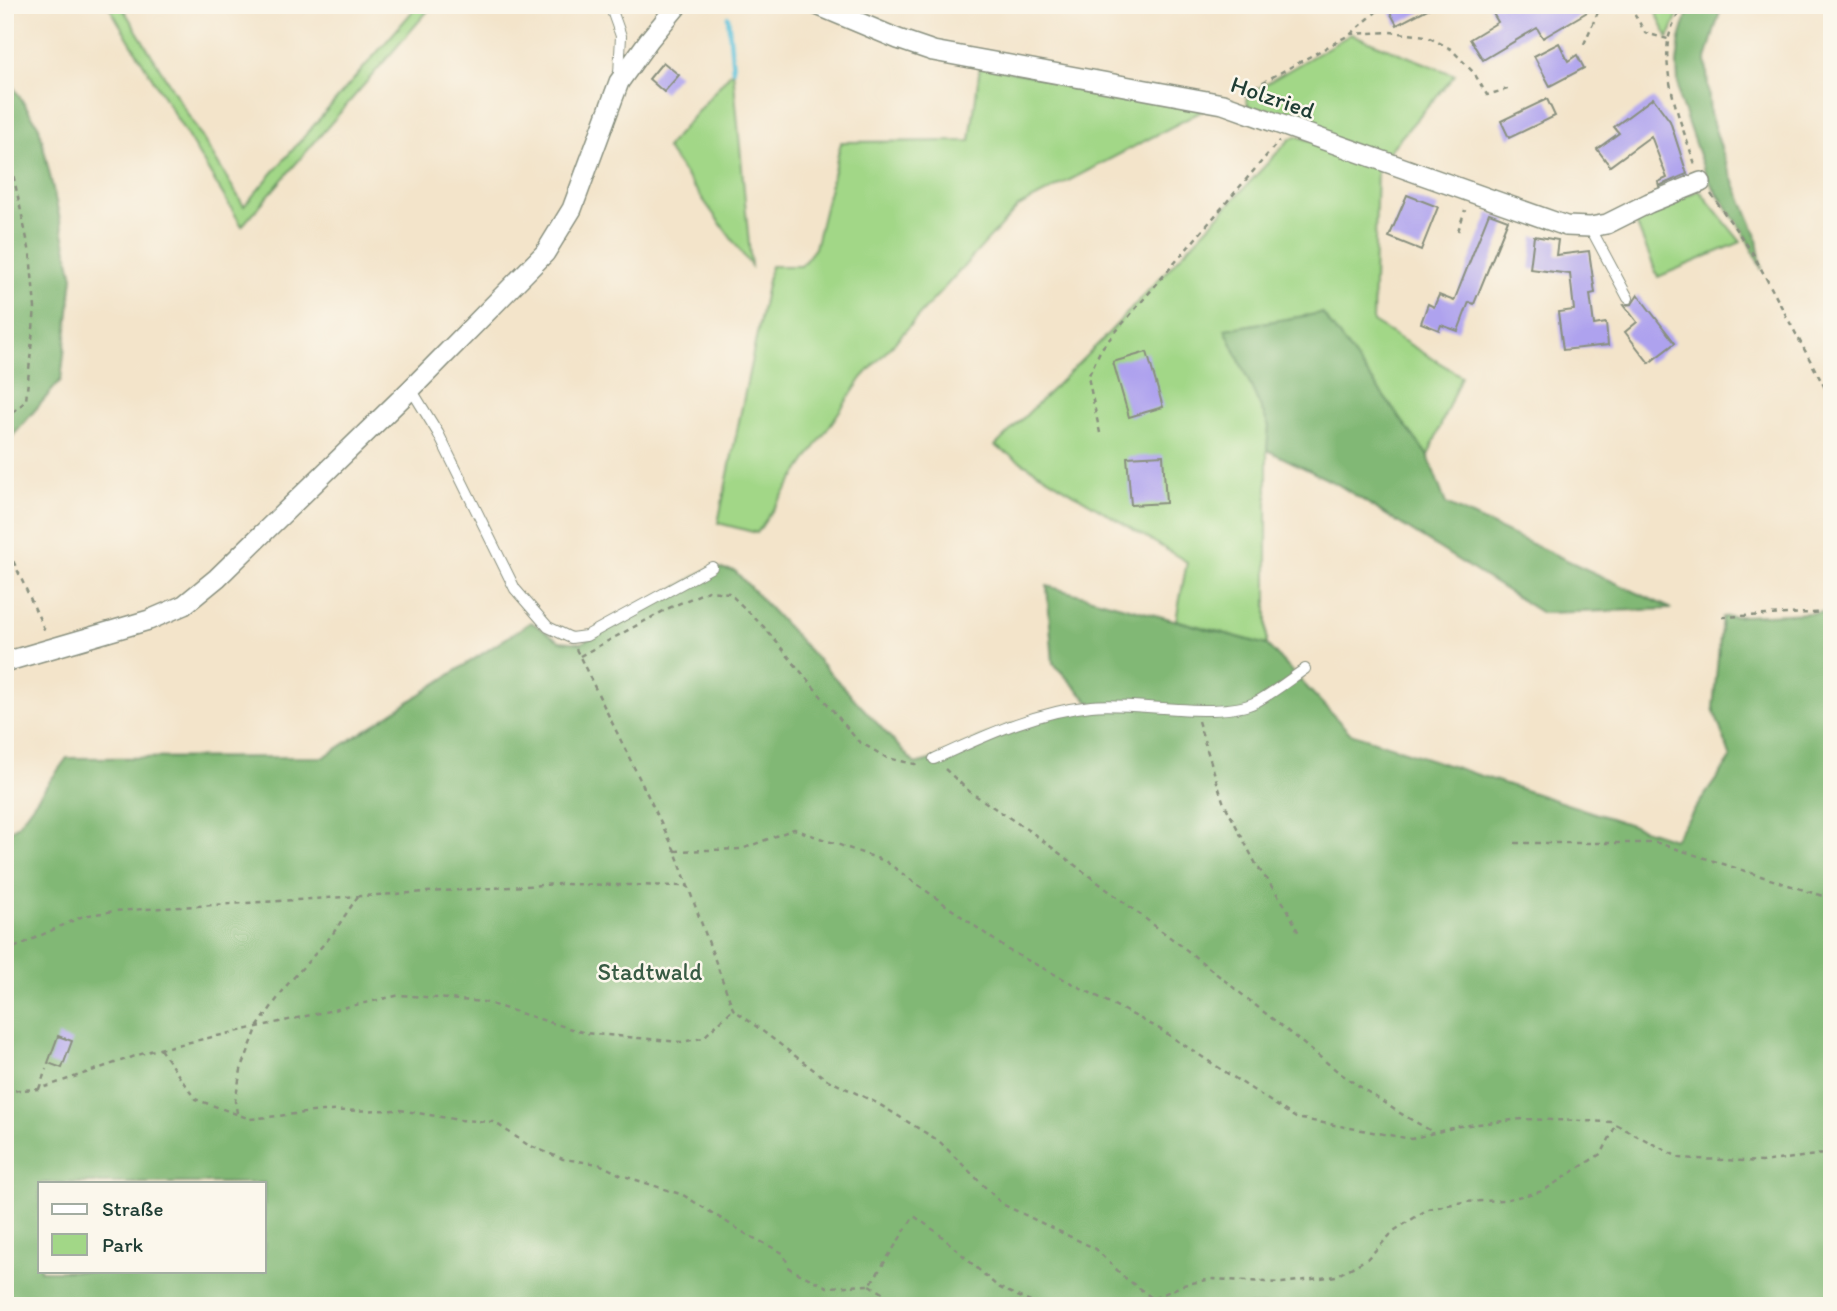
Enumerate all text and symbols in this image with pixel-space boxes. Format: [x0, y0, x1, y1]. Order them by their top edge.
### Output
street label: Holzried [1227, 69, 1319, 125]
park label: Stadtwald [598, 957, 702, 986]
legend [38, 1182, 266, 1272]
text: Straße [102, 1196, 163, 1221]
text: Park [102, 1232, 144, 1257]

